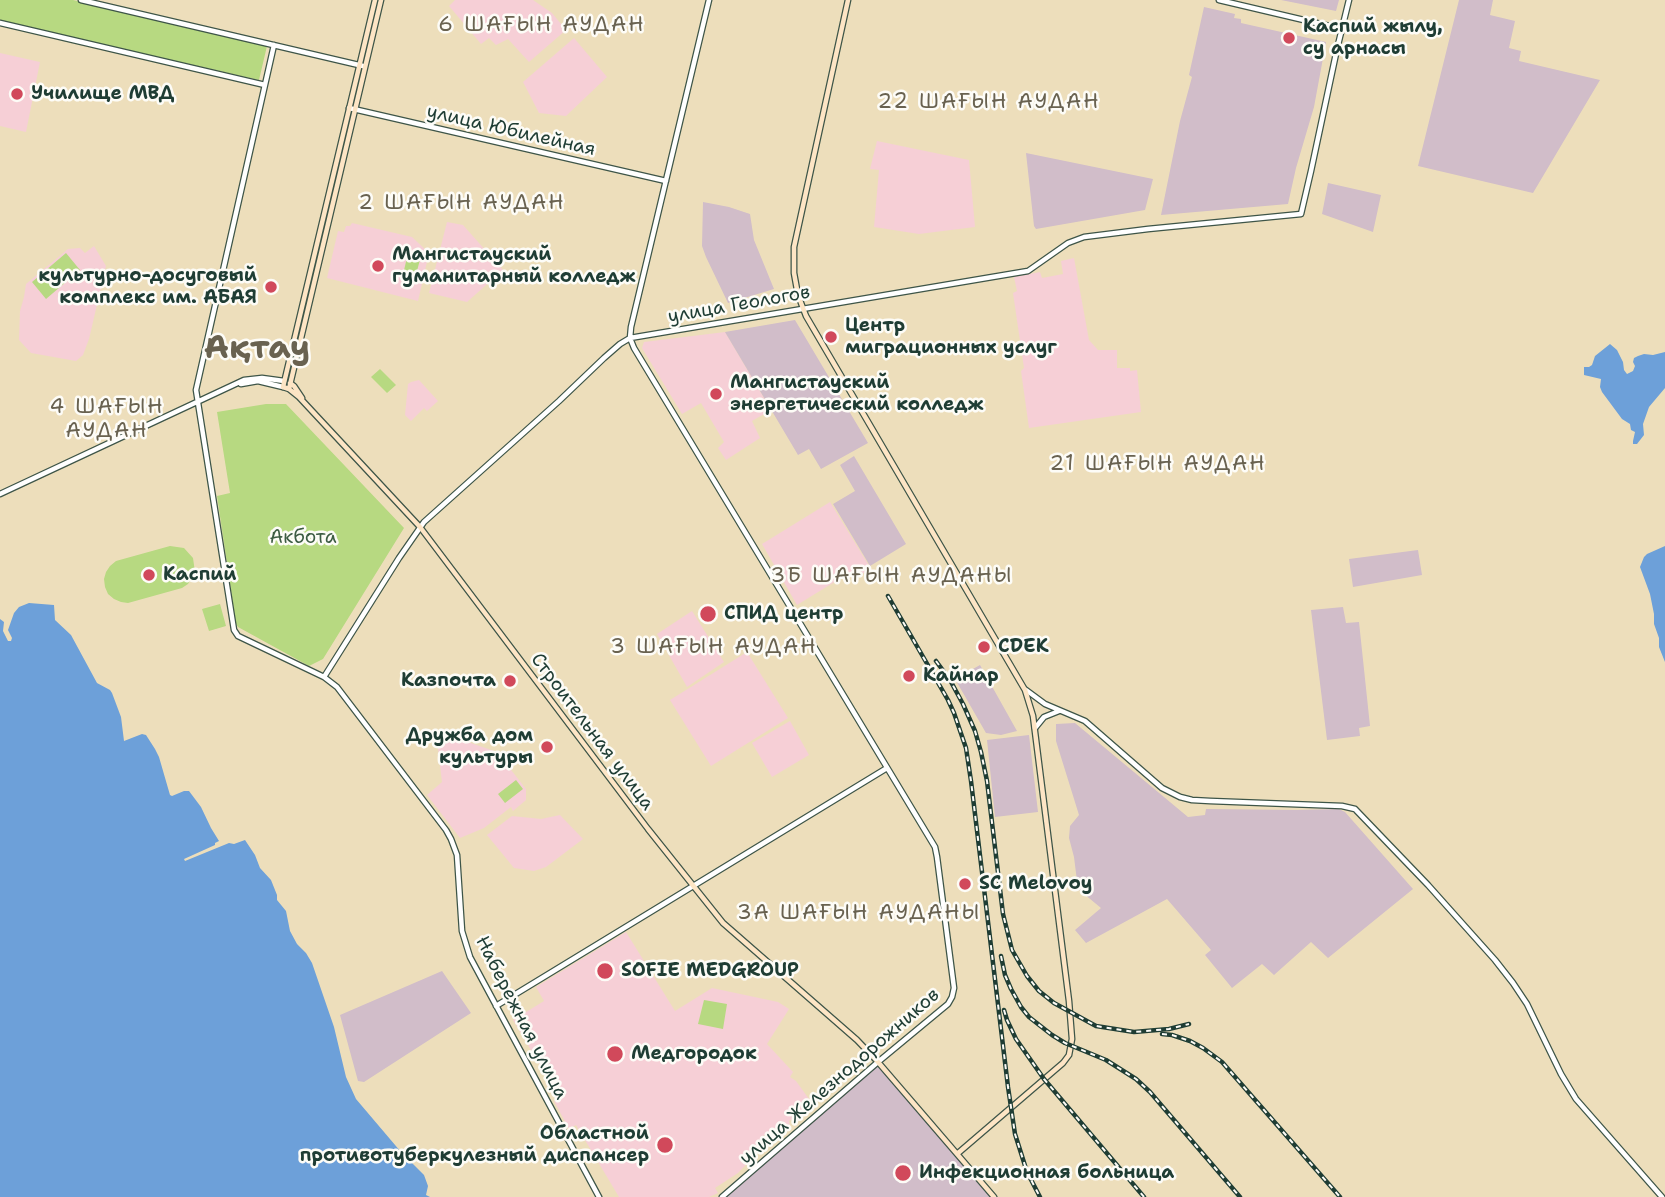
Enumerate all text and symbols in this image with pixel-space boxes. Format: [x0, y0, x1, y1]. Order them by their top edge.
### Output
district label: 6 ШАҒЫН АУДАН [440, 13, 644, 39]
place label: Каспий жылу, су арнасы [1303, 16, 1443, 60]
marker: Каспий жылу, су арнасы [1281, 30, 1297, 46]
place label: Училище МВД [31, 83, 174, 105]
marker: Училище МВД [9, 86, 25, 102]
district label: 22 ШАҒЫН АУДАН [879, 90, 1099, 116]
street label: улица Юбилейная [424, 100, 598, 162]
district label: 2 ШАҒЫН АУДАН [360, 191, 564, 217]
place label: Мангистауский гуманитарный колледж [392, 244, 636, 288]
marker: Мангистауский гуманитарный колледж [370, 258, 386, 274]
place label: культурно-досуговый комплекс им. АБАЯ [38, 265, 257, 309]
marker: культурно-досуговый комплекс им. АБАЯ [263, 279, 279, 295]
street label: улица Геологов [666, 281, 812, 329]
place label: Центр миграционных услуг [845, 315, 1057, 359]
district label: Ақтау [204, 329, 310, 369]
marker: Центр миграционных услуг [823, 329, 839, 345]
place label: Мангистауский энергетический колледж [730, 372, 984, 416]
marker: Мангистауский энергетический колледж [708, 386, 724, 402]
district label: 4 ШАҒЫН АУДАН [50, 395, 164, 445]
district label: 21 ШАҒЫН АУДАН [1051, 452, 1265, 478]
park label: Акбота [269, 527, 337, 549]
place label: Каспий [163, 564, 237, 586]
district label: 3Б ШАҒЫН АУДАНЫ [772, 564, 1012, 590]
marker: Каспий [141, 567, 157, 583]
place label: СПИД центр [724, 603, 843, 625]
marker: СПИД центр [698, 604, 718, 624]
district label: 3 ШАҒЫН АУДАН [612, 635, 816, 661]
place label: CDEK [998, 636, 1049, 658]
marker: CDEK [976, 639, 992, 655]
street label: Строительная улица [525, 649, 659, 815]
place label: Кайнар [923, 665, 998, 687]
marker: Кайнар [901, 668, 917, 684]
place label: Казпочта [401, 670, 496, 692]
marker: Казпочта [502, 673, 518, 689]
place label: Дружба дом культуры [406, 725, 533, 769]
marker: Дружба дом культуры [539, 739, 555, 755]
place label: SC Melovoy [979, 873, 1092, 895]
marker: SC Melovoy [957, 876, 973, 892]
district label: 3А ШАҒЫН АУДАНЫ [739, 901, 979, 927]
street label: Набережная улица [470, 933, 572, 1103]
place label: SOFIE MEDGROUP [621, 960, 799, 982]
marker: SOFIE MEDGROUP [595, 961, 615, 981]
street label: улица Железнодорожников [735, 984, 945, 1170]
place label: Медгородок [631, 1043, 757, 1065]
marker: Медгородок [605, 1044, 625, 1064]
place label: Областной противотуберкулезный диспансер [299, 1123, 649, 1167]
marker: Областной противотуберкулезный диспансер [655, 1135, 675, 1155]
place label: Инфекционная больница [919, 1162, 1174, 1184]
marker: Инфекционная больница [893, 1163, 913, 1183]

